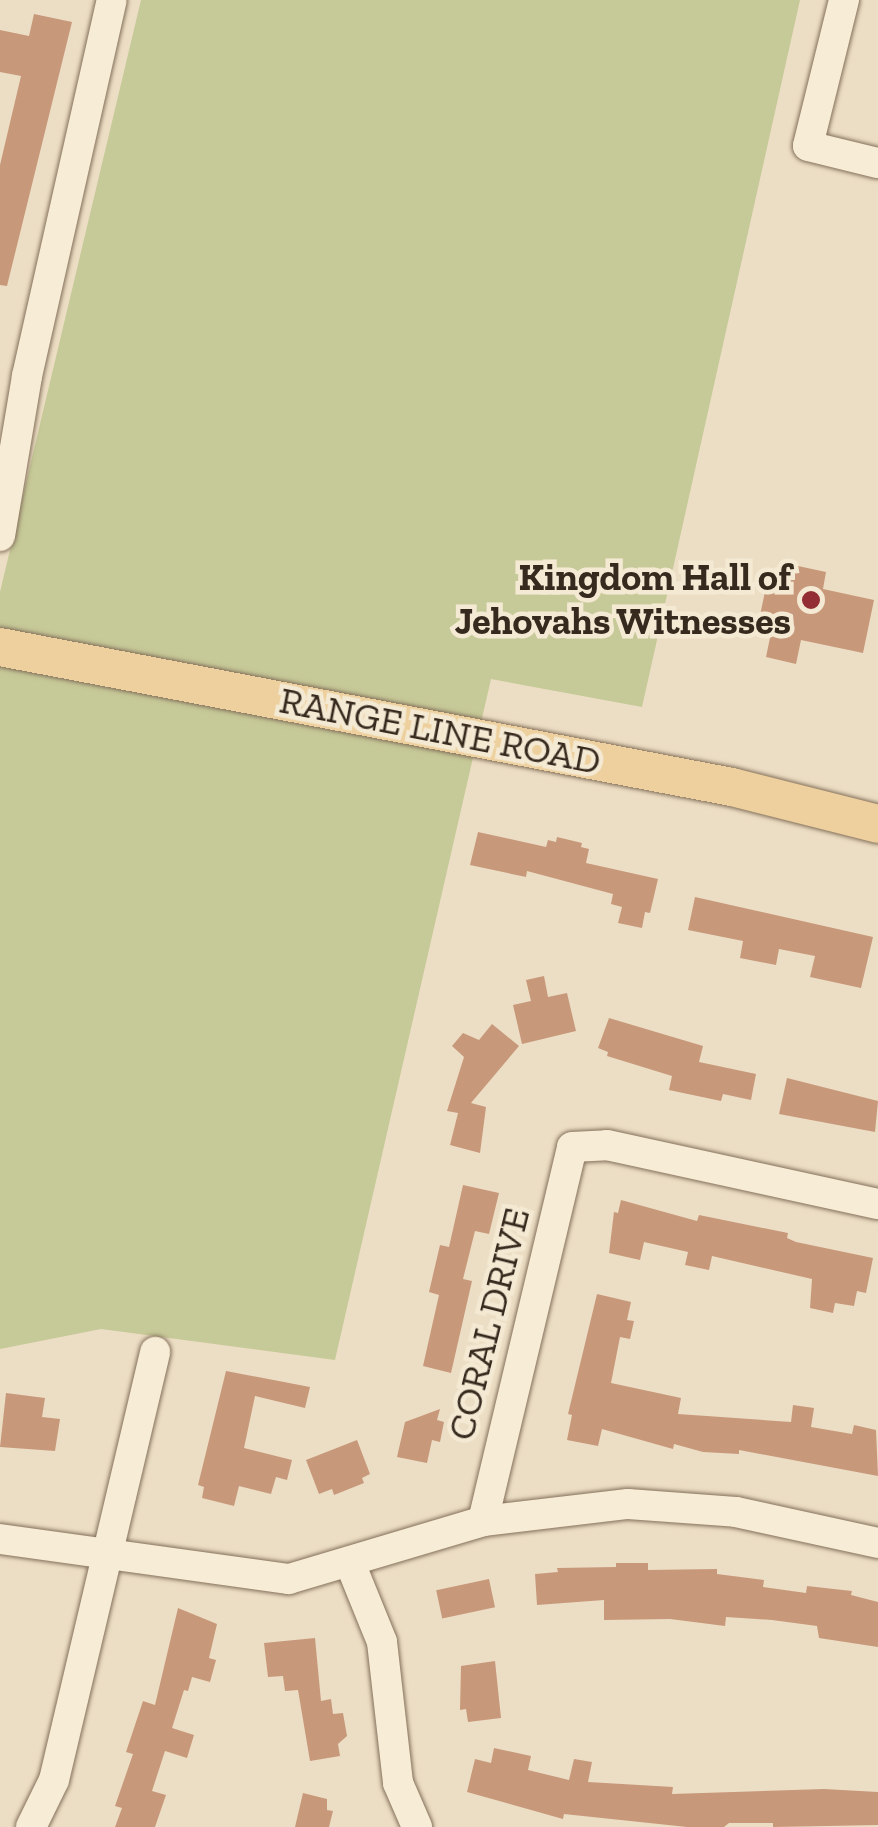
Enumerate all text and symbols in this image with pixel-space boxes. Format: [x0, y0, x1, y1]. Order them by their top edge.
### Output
place label: Kingdom Hall of Jehovahs Witnesses [454, 555, 791, 644]
marker: Kingdom Hall of Jehovahs Witnesses [800, 589, 822, 611]
street label: RANGE LINE ROAD [276, 678, 604, 784]
street label: CORAL DRIVE [438, 1203, 540, 1445]

